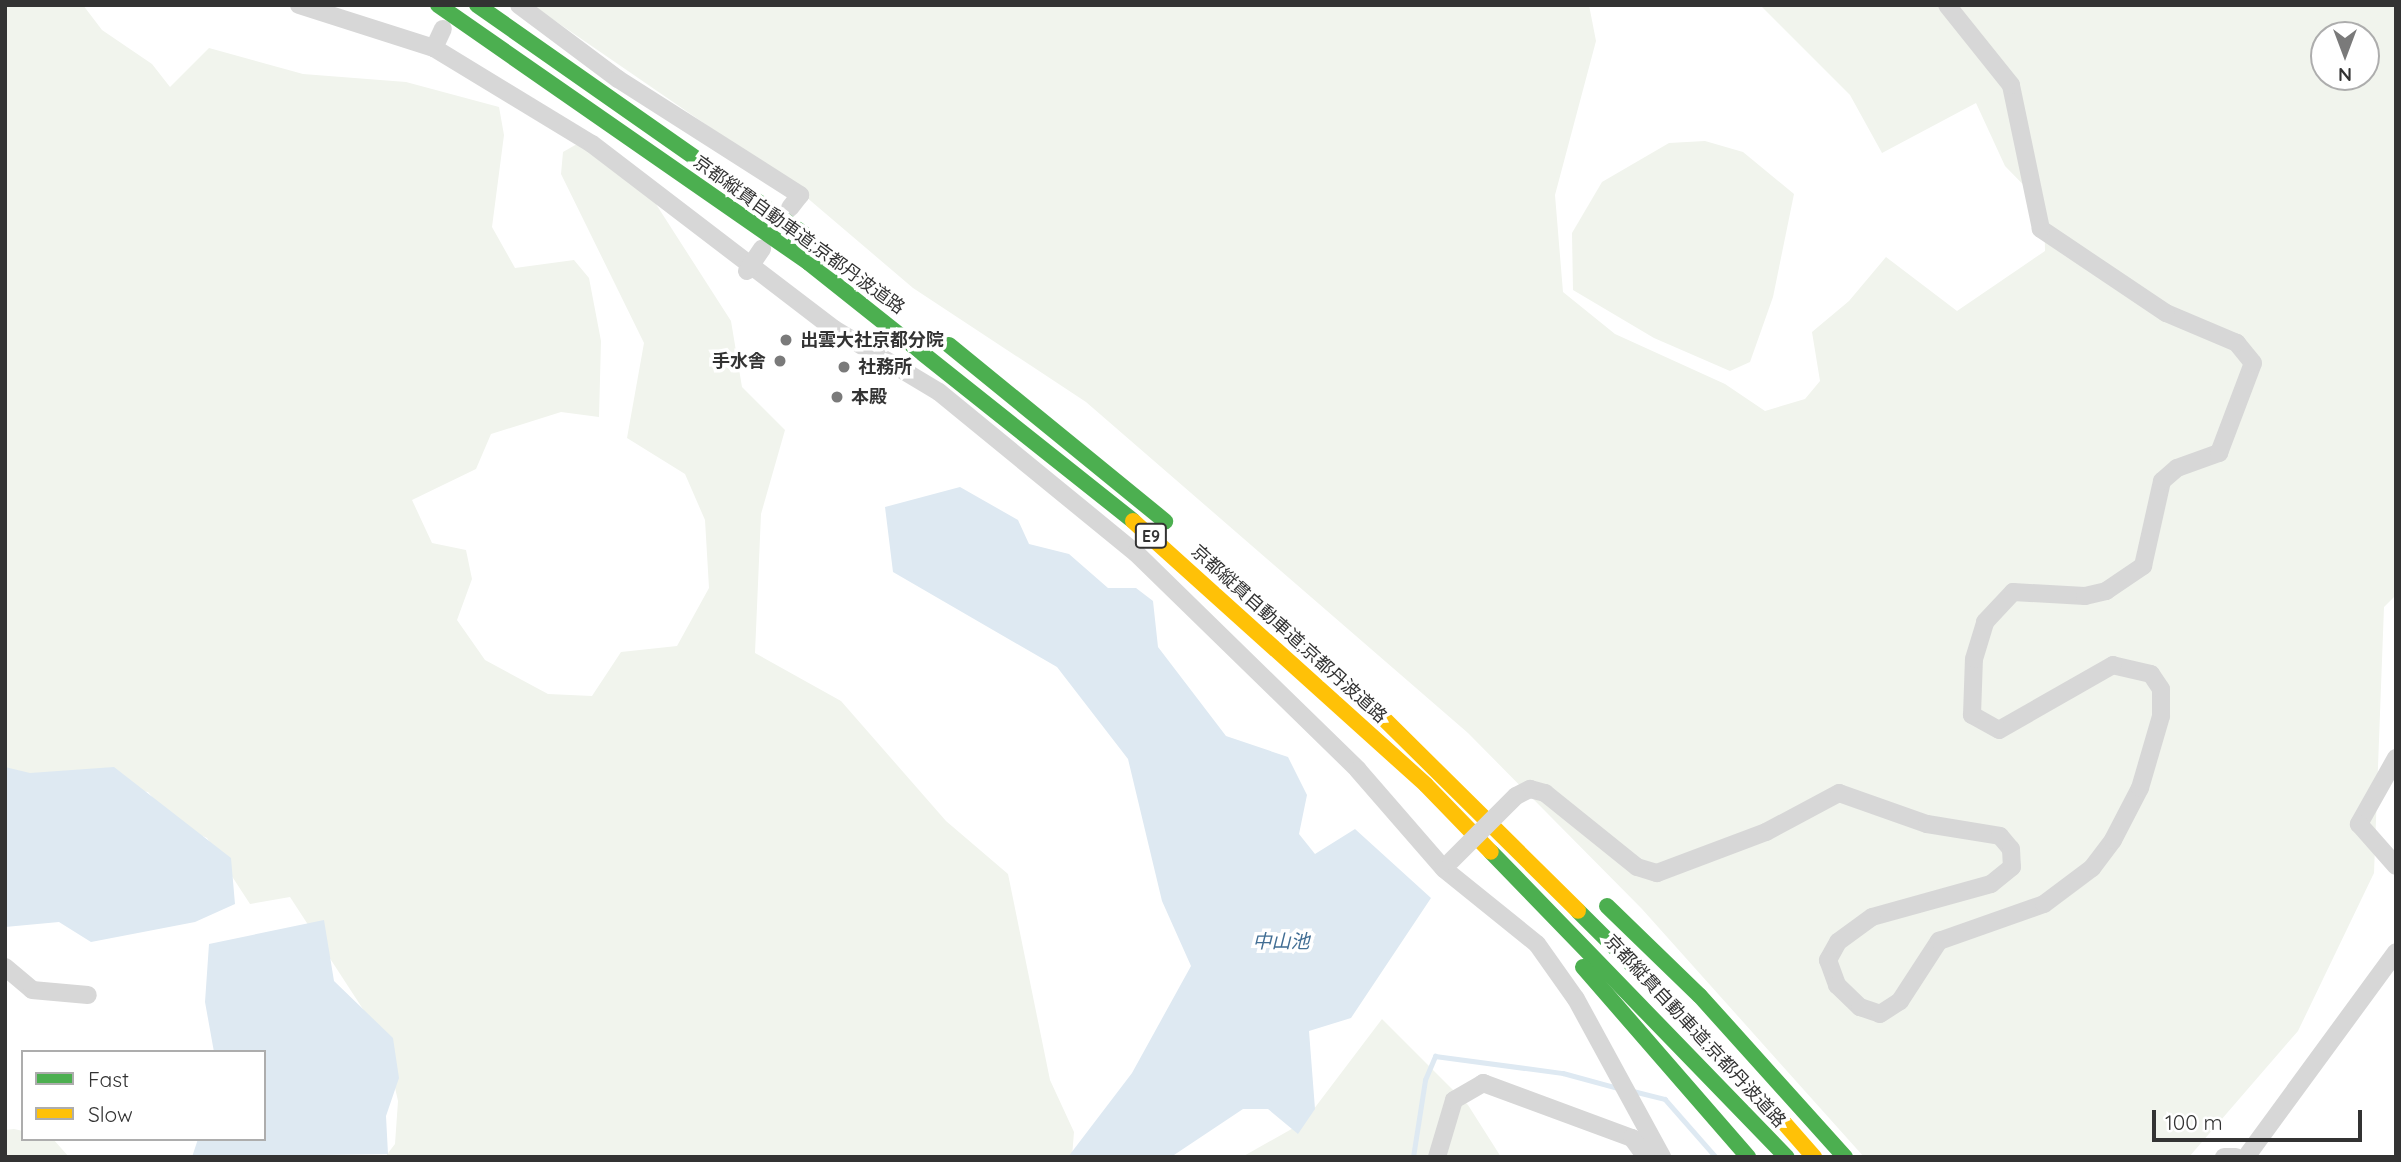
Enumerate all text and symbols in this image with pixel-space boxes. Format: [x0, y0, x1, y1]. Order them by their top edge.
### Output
north arrow [2310, 21, 2380, 91]
text: N [2338, 63, 2352, 87]
street label: 京都縦貫自動車道;京都丹波道路 [689, 151, 909, 319]
place label: 出雲大社京都分院 [800, 329, 944, 351]
marker: 出雲大社京都分院 [778, 332, 794, 348]
place label: 手水舎 [712, 350, 766, 372]
marker: 手水舎 [772, 353, 788, 369]
place label: 社務所 [858, 356, 912, 378]
marker: 社務所 [836, 359, 852, 375]
place label: 本殿 [851, 386, 887, 408]
marker: 本殿 [829, 389, 845, 405]
road number: E9 [1134, 524, 1168, 548]
street label: 京都縦貫自動車道;京都丹波道路 [1187, 540, 1391, 728]
street label: 京都縦貫自動車道;京都丹波道路 [1600, 930, 1790, 1132]
water label: 中山池 [1253, 931, 1309, 953]
legend [21, 1050, 266, 1141]
text: Fast [88, 1066, 129, 1092]
scale bar [2156, 1096, 2366, 1140]
text: Slow [88, 1101, 133, 1127]
text: 100 m [2165, 1109, 2223, 1135]

